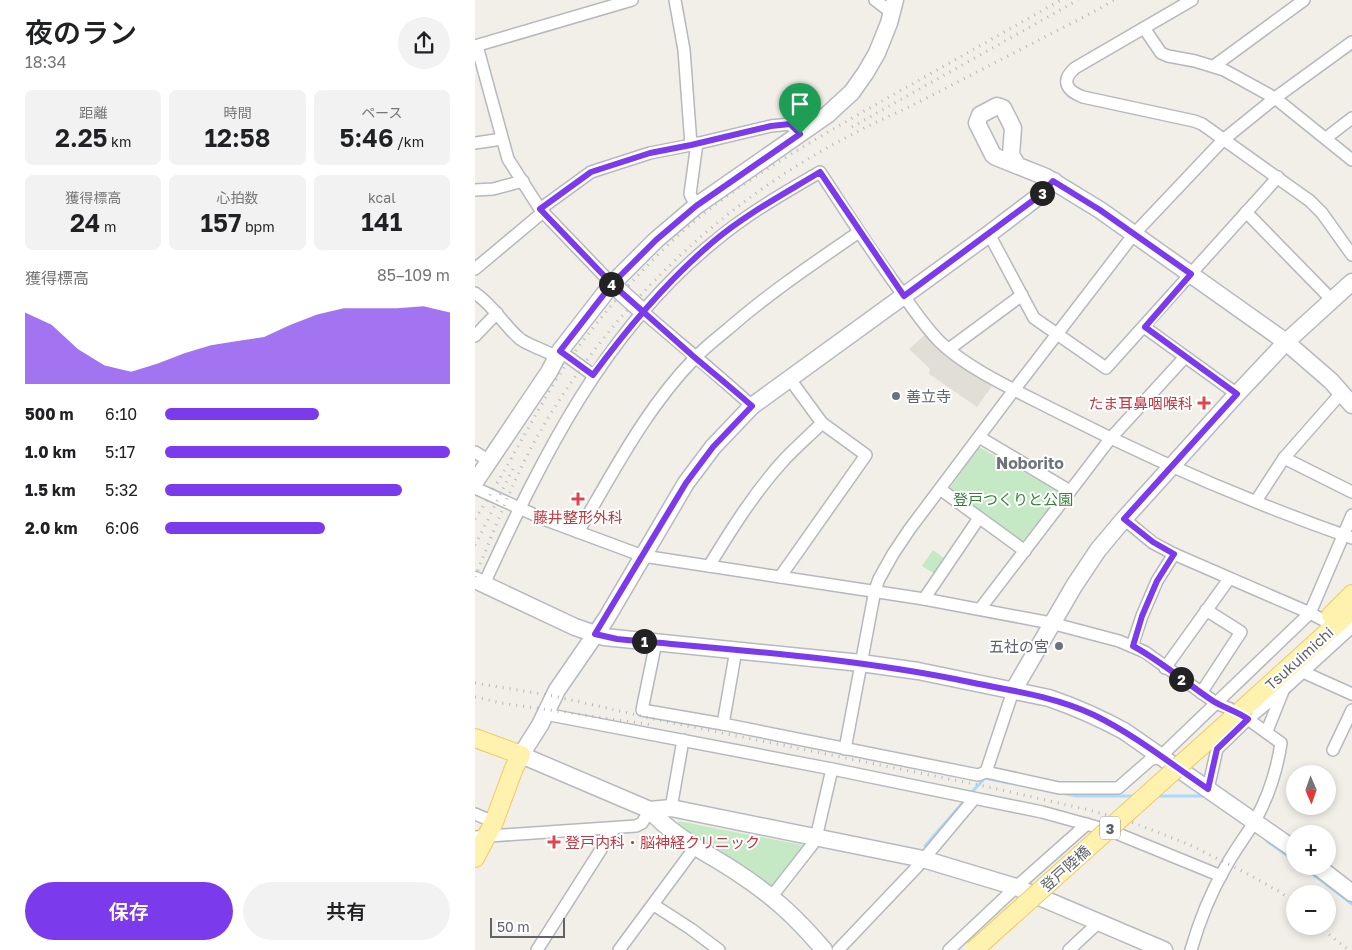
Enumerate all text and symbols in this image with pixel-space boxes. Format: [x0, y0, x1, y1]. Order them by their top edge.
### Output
text: 夜のラン [25, 16, 137, 49]
button: share [398, 17, 450, 69]
text: 18:34 [25, 52, 66, 72]
pin [779, 83, 821, 134]
icon: arrive [786, 90, 814, 118]
text: 距離 [79, 104, 107, 121]
text: 時間 [223, 104, 251, 121]
text: ペース [361, 104, 402, 121]
text: 2.25 [55, 122, 108, 153]
text: 12:58 [204, 122, 271, 153]
text: 5:46 [340, 122, 394, 153]
text: km [108, 133, 131, 150]
text: /km [394, 133, 424, 150]
pin: 3 [1029, 180, 1055, 206]
text: 3 [1038, 185, 1047, 202]
text: 獲得標高 [65, 189, 121, 206]
text: 心拍数 [216, 189, 258, 206]
text: kcal [368, 189, 396, 206]
text: 141 [361, 206, 402, 237]
text: 24 [70, 207, 101, 238]
text: 157 [200, 207, 241, 238]
text: m [101, 218, 116, 235]
text: bpm [241, 218, 275, 235]
text: 85–109 m [377, 265, 450, 285]
text: 獲得標高 [25, 268, 89, 288]
pin: 4 [599, 272, 623, 296]
text: 4 [607, 276, 616, 293]
place label: 善立寺 [906, 387, 951, 405]
marker: 善立寺 [890, 390, 902, 402]
place label: たま耳鼻咽喉科 [1088, 394, 1193, 412]
marker: たま耳鼻咽喉科 [1197, 396, 1211, 410]
text: 500 m [25, 404, 74, 424]
text: 6:10 [105, 404, 137, 424]
text: 1.0 km [25, 442, 76, 462]
text: 5:17 [105, 442, 135, 462]
district label: Noborito [996, 453, 1064, 473]
text: 1.5 km [25, 480, 75, 500]
text: 5:32 [105, 480, 138, 500]
park label: 登戸つくりと公園 [953, 490, 1073, 508]
marker: 藤井整形外科 [571, 492, 585, 506]
place label: 藤井整形外科 [533, 508, 623, 526]
text: 2.0 km [25, 518, 78, 538]
text: 6:06 [105, 518, 139, 538]
street label: Tsukuimichi [1261, 623, 1337, 693]
pin: 1 [631, 628, 657, 654]
text: 1 [641, 633, 648, 650]
place label: 五社の宮 [989, 637, 1049, 655]
marker: 五社の宮 [1053, 640, 1065, 652]
pin: 2 [1169, 666, 1193, 692]
text: 2 [1177, 671, 1186, 688]
north arrow [1286, 765, 1336, 815]
map controls [1286, 765, 1336, 935]
road number: 3 [1100, 816, 1120, 840]
button: + [1286, 825, 1336, 875]
place label: 登戸内科・脳神経クリニック [565, 833, 760, 851]
marker: 登戸内科・脳神経クリニック [547, 835, 561, 849]
street label: 登戸陸橋 [1037, 841, 1093, 895]
button: 保存 [25, 882, 233, 940]
button: 共有 [243, 882, 450, 940]
button: − [1286, 885, 1336, 935]
scale bar [490, 915, 565, 938]
text: 50 m [497, 918, 530, 935]

